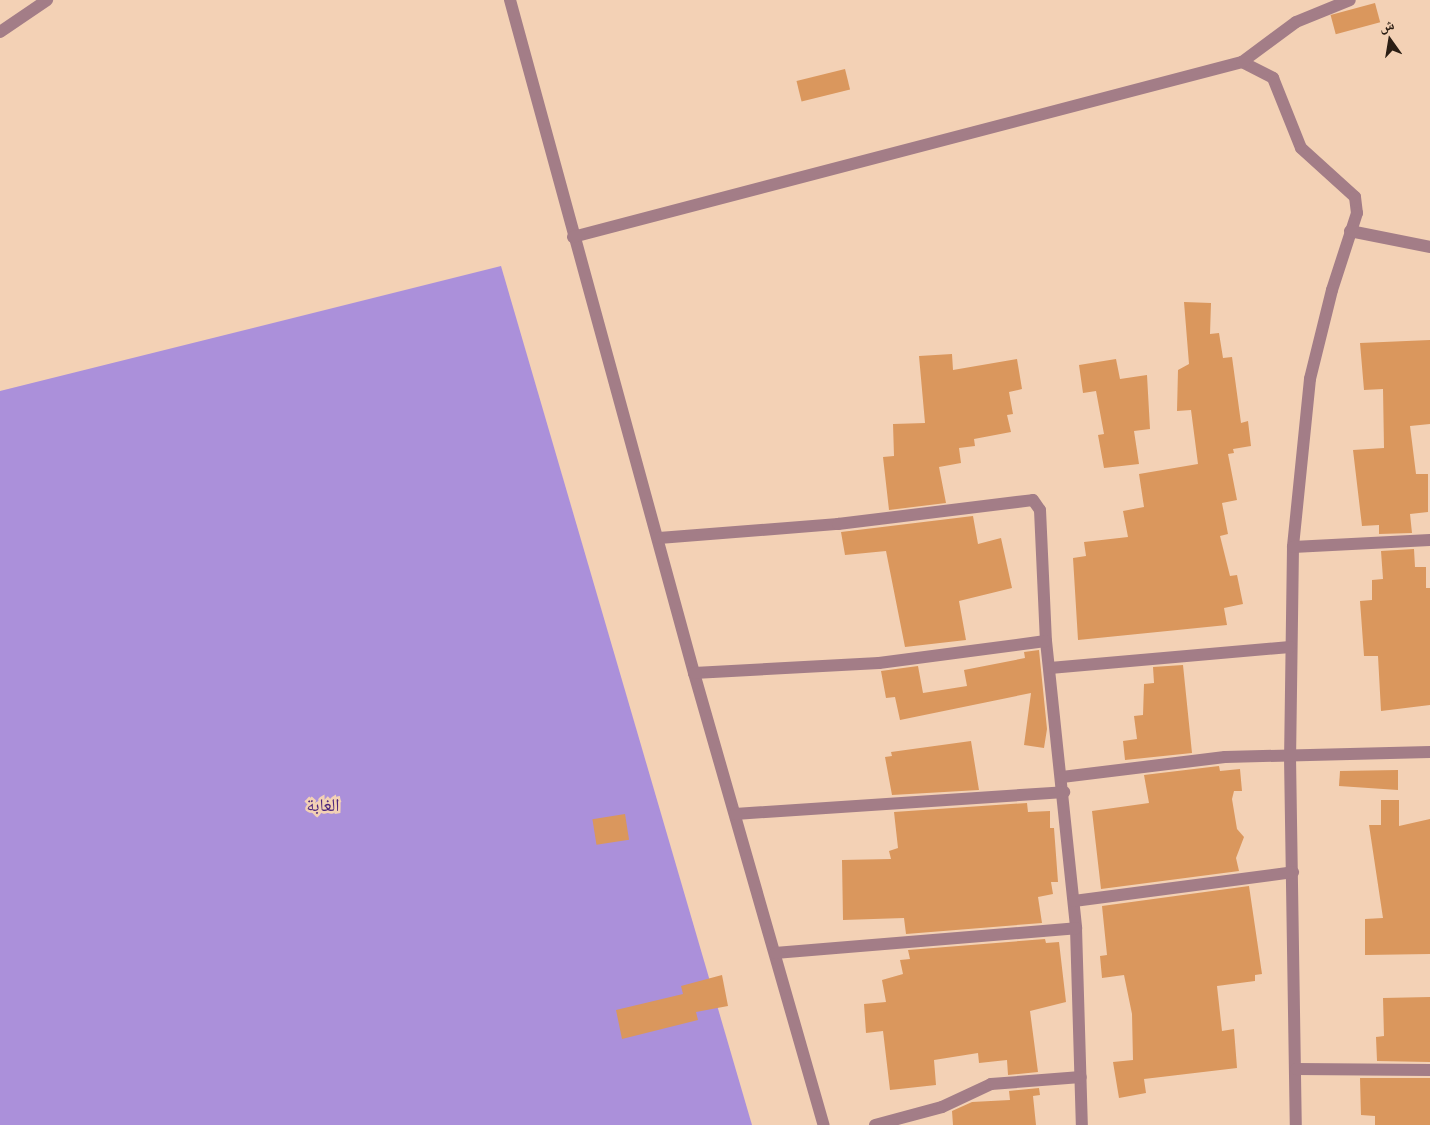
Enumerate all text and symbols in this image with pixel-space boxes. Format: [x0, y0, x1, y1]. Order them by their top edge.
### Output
north arrow [1365, 15, 1415, 65]
text: ش [1377, 15, 1396, 35]
park label: الغابة [306, 793, 340, 815]

